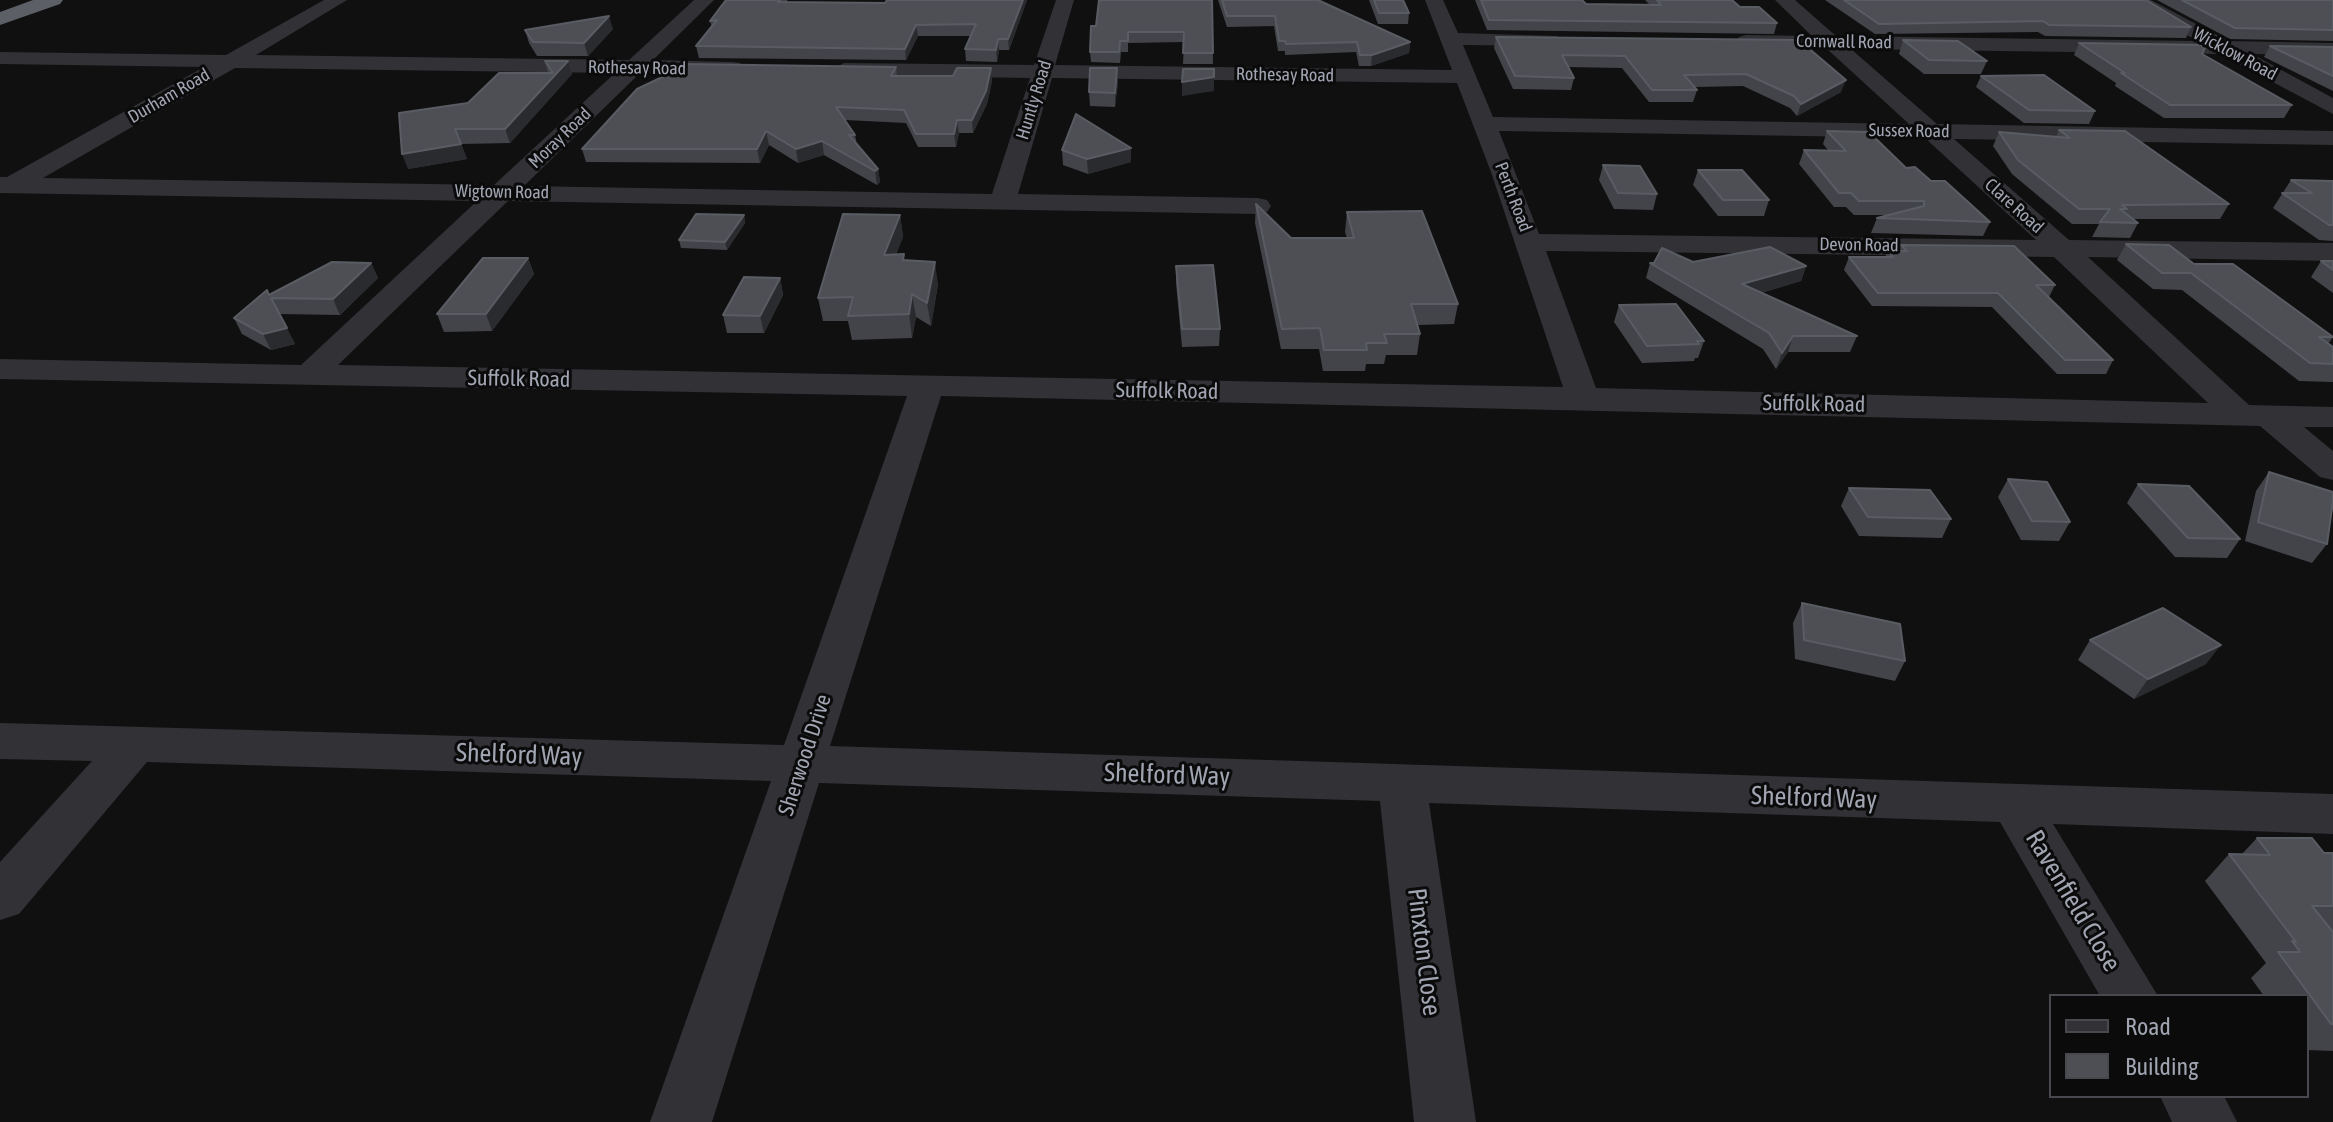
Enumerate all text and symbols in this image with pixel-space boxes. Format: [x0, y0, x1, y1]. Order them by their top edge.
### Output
street label: Wicklow Road [2189, 23, 2281, 85]
street label: Cornwall Road [1796, 30, 1892, 54]
street label: Rothesay Road [588, 56, 686, 80]
street label: Huntly Road [1012, 58, 1056, 142]
street label: Rothesay Road [1236, 63, 1334, 87]
street label: Durham Road [124, 64, 214, 128]
street label: Moray Road [524, 103, 596, 173]
street label: Sussex Road [1868, 119, 1950, 143]
street label: Perth Road [1490, 159, 1536, 235]
street label: Clare Road [1980, 174, 2048, 238]
street label: Wigtown Road [455, 180, 549, 204]
street label: Devon Road [1819, 234, 1899, 256]
street label: Suffolk Road [467, 365, 571, 393]
street label: Suffolk Road [1115, 377, 1219, 405]
street label: Suffolk Road [1762, 390, 1866, 418]
street label: Sherwood Drive [773, 691, 837, 819]
street label: Shelford Way [455, 737, 583, 773]
street label: Shelford Way [1103, 757, 1231, 793]
street label: Shelford Way [1750, 780, 1878, 816]
street label: Ravenfield Close [2019, 825, 2127, 977]
street label: Pinxton Close [1401, 886, 1447, 1018]
legend [2049, 994, 2309, 1098]
text: Road [2125, 1013, 2171, 1040]
text: Building [2125, 1053, 2198, 1080]

